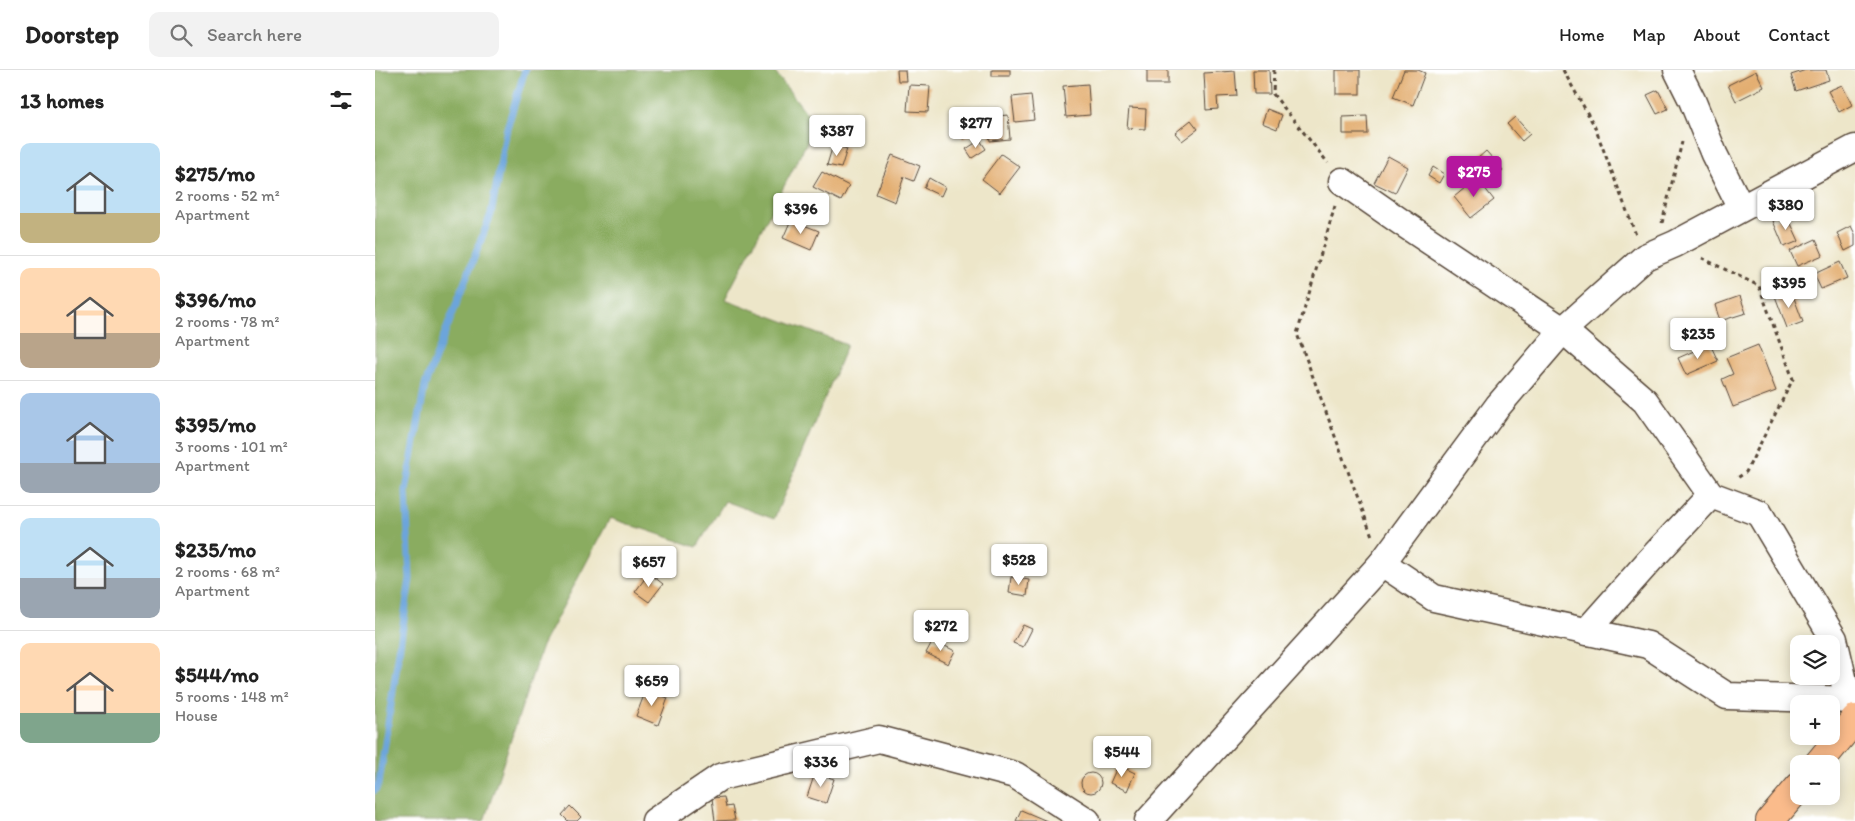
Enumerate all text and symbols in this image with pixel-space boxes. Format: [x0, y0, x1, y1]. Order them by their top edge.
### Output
search box [149, 12, 499, 57]
text: Doorstep [25, 20, 119, 49]
icon: search [167, 21, 195, 49]
text: Search here [207, 23, 302, 46]
text: Home [1559, 24, 1605, 46]
text: Map [1633, 24, 1666, 46]
text: About [1694, 24, 1740, 46]
text: Contact [1768, 24, 1830, 46]
icon: filters [327, 86, 355, 114]
text: 13 homes [20, 88, 104, 113]
pin: $277 [946, 106, 1006, 149]
text: $277 [960, 113, 992, 132]
pin: $387 [807, 114, 867, 157]
text: $387 [820, 121, 854, 140]
pin: $275 [1444, 156, 1504, 198]
text: $275/mo [175, 161, 255, 186]
text: $275 [1458, 162, 1490, 181]
icon: home [60, 163, 120, 223]
text: 2 rooms · 52 m² [175, 186, 280, 205]
pin: $380 [1756, 189, 1816, 231]
pin: $396 [771, 192, 831, 235]
text: $380 [1768, 195, 1804, 214]
text: $396 [784, 199, 818, 218]
text: Apartment [175, 205, 250, 224]
pin: $395 [1759, 266, 1819, 309]
text: $395 [1772, 273, 1806, 292]
text: $396/mo [175, 287, 256, 312]
icon: home [60, 288, 120, 348]
text: 2 rooms · 78 m² [175, 312, 280, 331]
pin: $235 [1668, 318, 1728, 360]
text: $235 [1681, 324, 1715, 343]
text: Apartment [175, 331, 250, 350]
text: $395/mo [175, 412, 256, 437]
icon: home [60, 413, 120, 473]
text: 3 rooms · 101 m² [175, 437, 288, 456]
text: Apartment [175, 456, 250, 475]
text: $235/mo [175, 537, 256, 562]
icon: home [60, 538, 120, 598]
pin: $528 [989, 544, 1049, 586]
pin: $657 [619, 546, 679, 588]
text: $528 [1002, 550, 1036, 569]
text: $657 [633, 552, 665, 571]
text: 2 rooms · 68 m² [175, 562, 280, 581]
text: Apartment [175, 581, 250, 600]
pin: $272 [911, 610, 971, 652]
text: $272 [925, 616, 957, 635]
map controls [1790, 635, 1840, 805]
button: layers [1790, 635, 1840, 685]
text: $544/mo [175, 662, 259, 687]
icon: home [60, 663, 120, 723]
pin: $659 [622, 664, 682, 707]
text: $659 [635, 671, 669, 690]
text: 5 rooms · 148 m² [175, 687, 289, 706]
button: + [1790, 695, 1840, 745]
text: House [175, 706, 218, 725]
pin: $544 [1092, 736, 1152, 778]
text: $544 [1104, 742, 1140, 761]
pin: $336 [791, 746, 851, 788]
text: $336 [804, 752, 838, 771]
button: − [1790, 755, 1840, 805]

